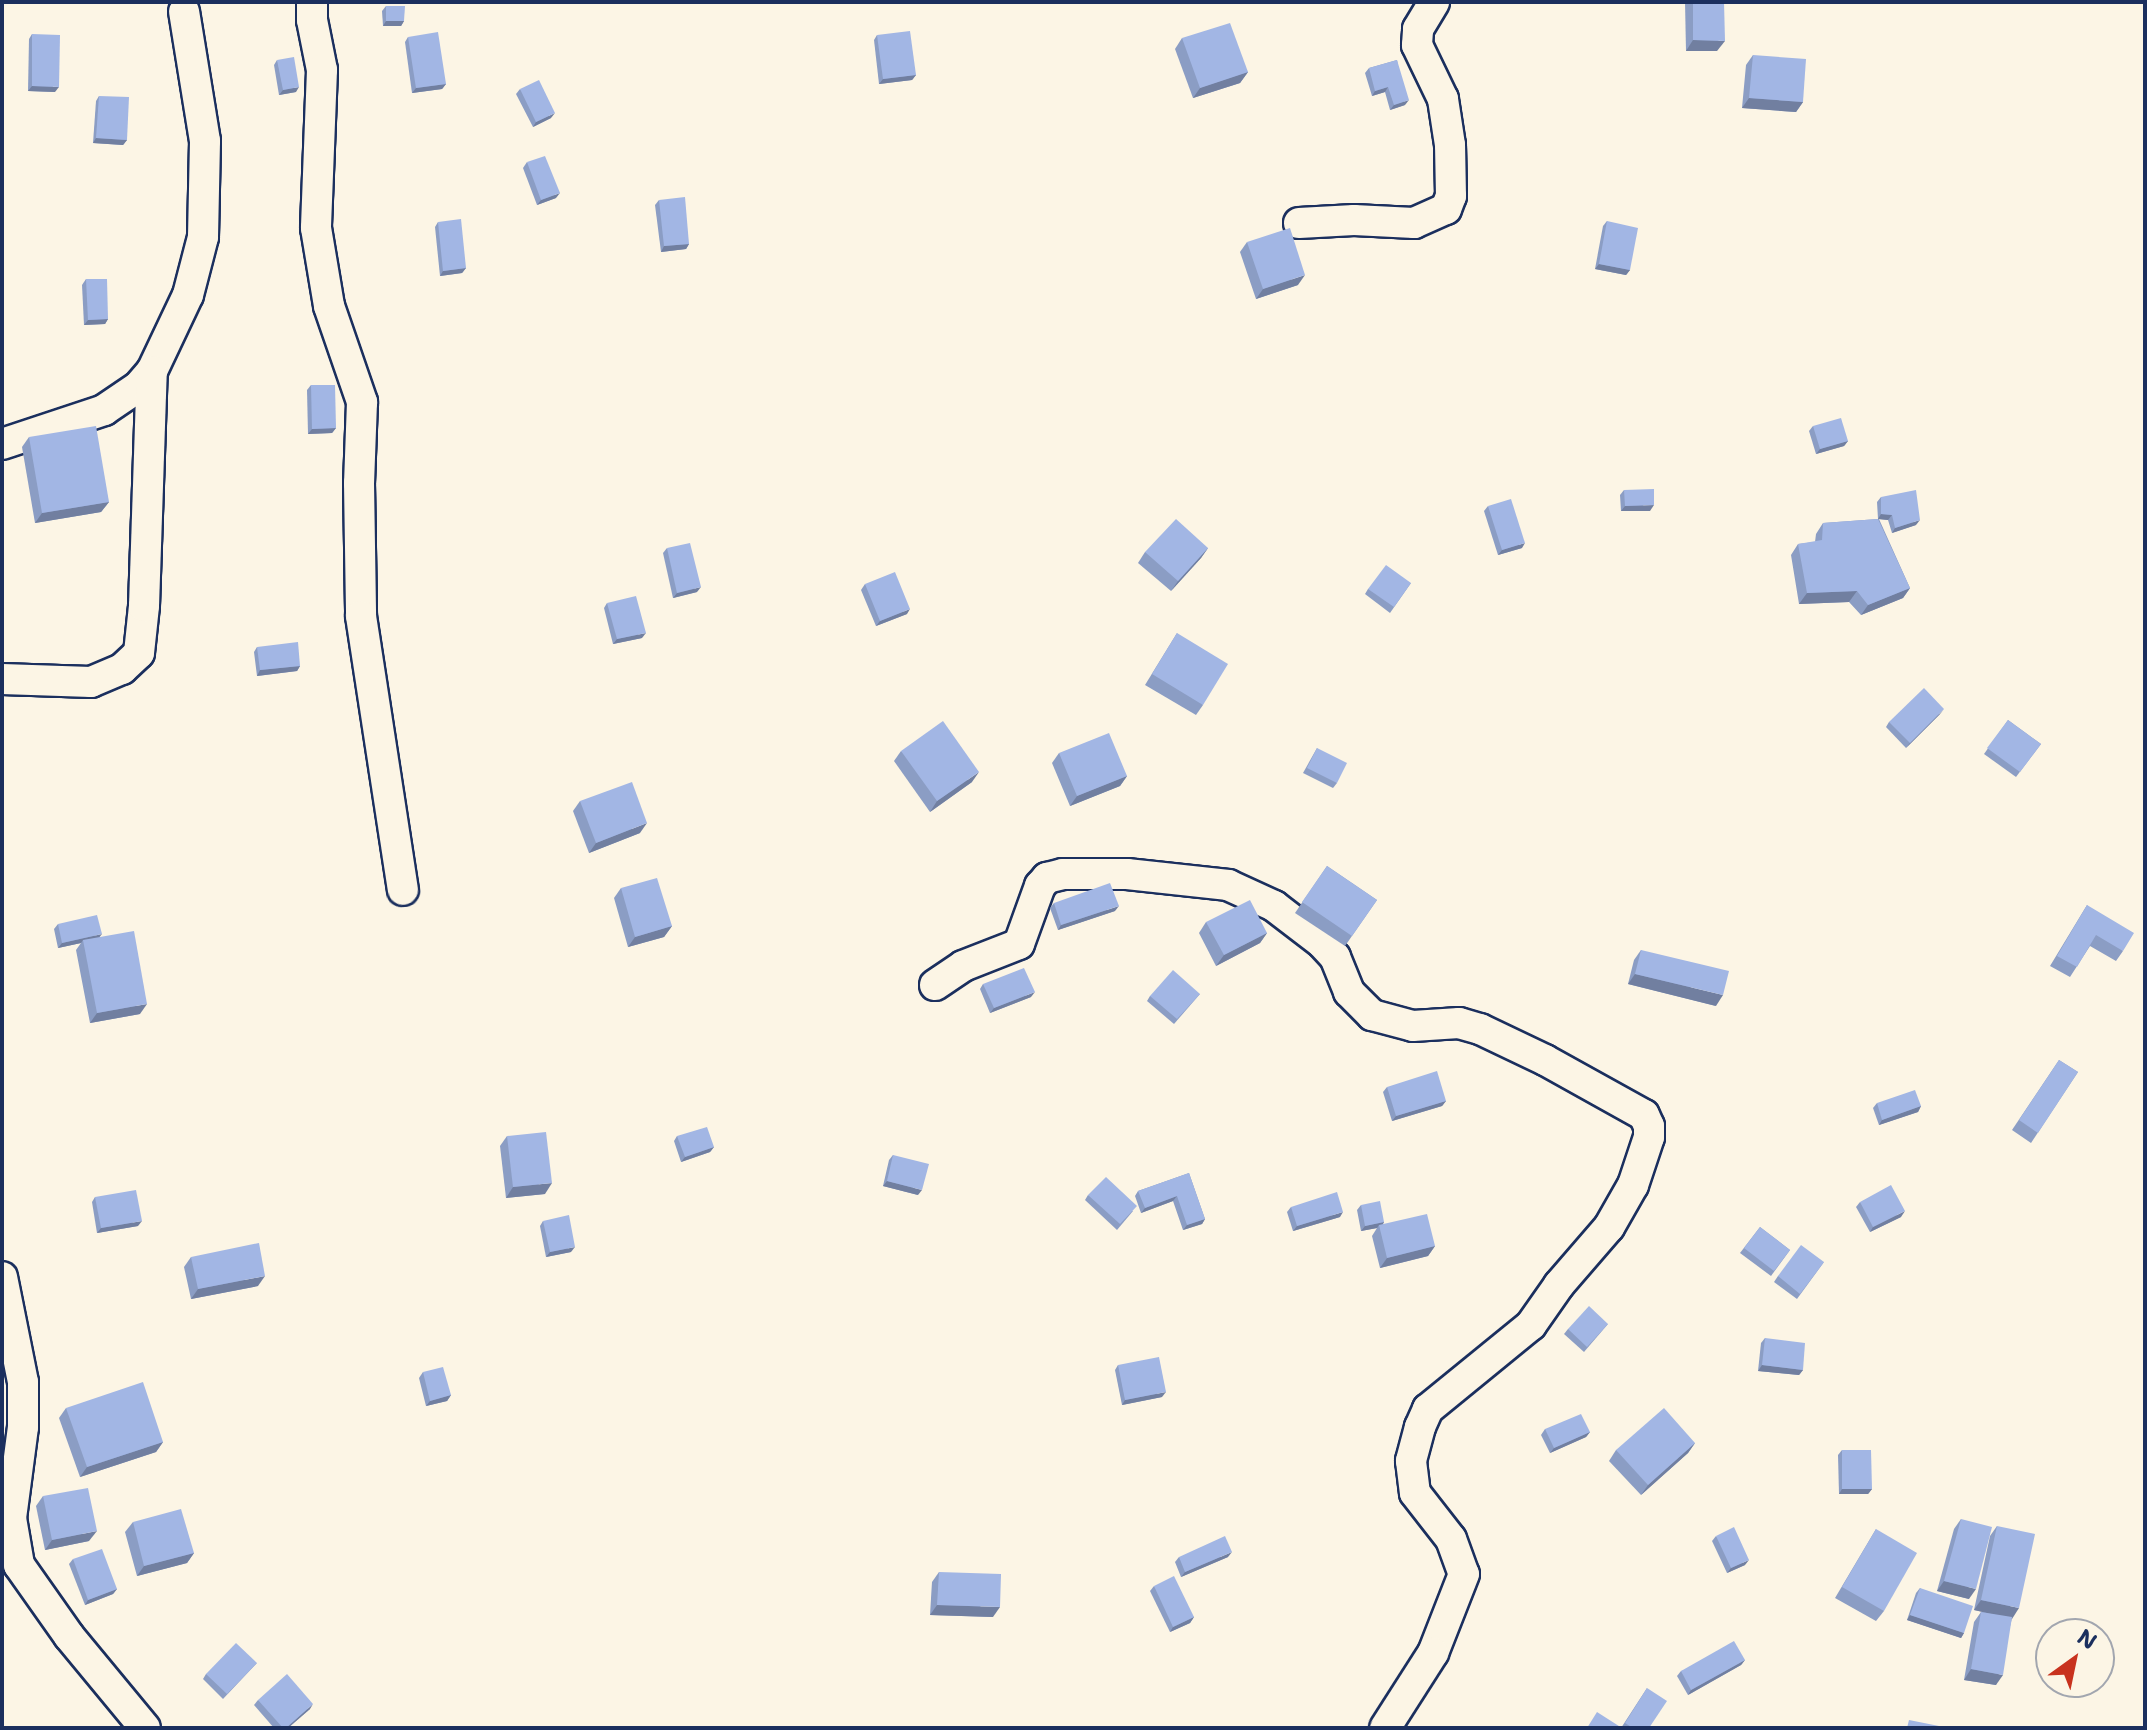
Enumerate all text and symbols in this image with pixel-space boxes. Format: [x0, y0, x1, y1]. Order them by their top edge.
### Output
north arrow [2035, 1618, 2115, 1698]
text: N [2072, 1622, 2102, 1656]

